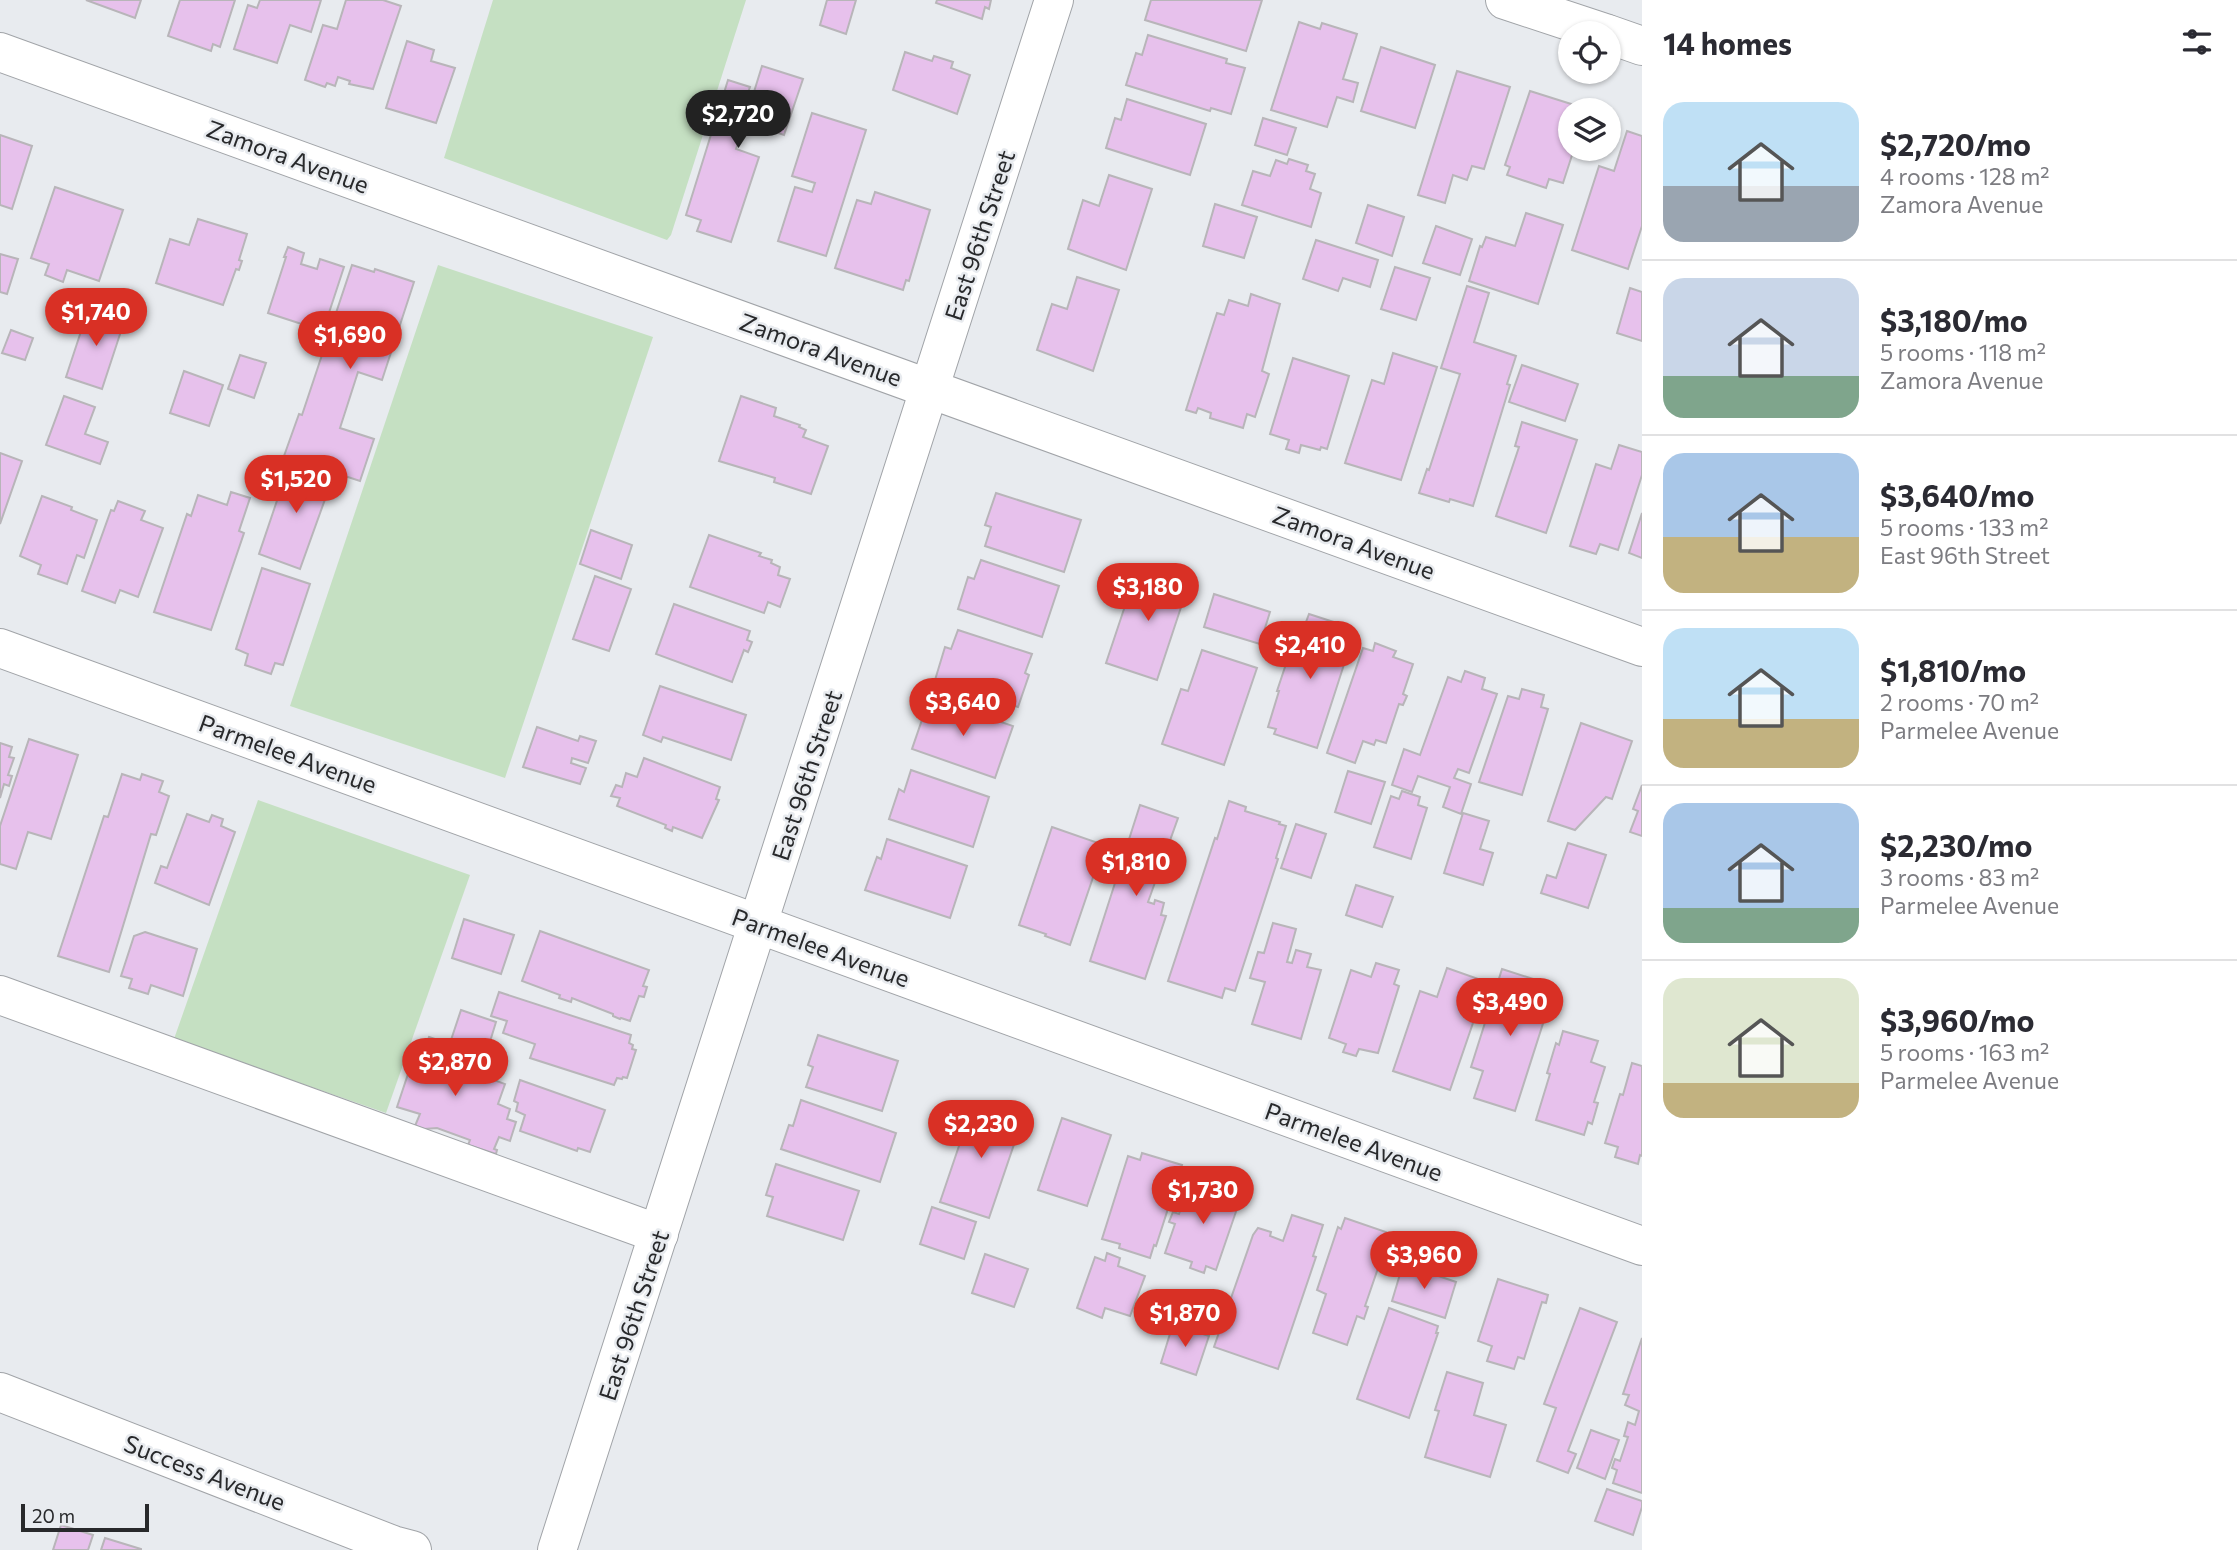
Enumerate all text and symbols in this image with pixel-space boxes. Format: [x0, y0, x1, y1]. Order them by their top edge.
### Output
map controls [1558, 21, 1621, 161]
button: locate [1558, 21, 1621, 84]
icon: filters [2178, 23, 2216, 61]
text: 14 homes [1663, 24, 1792, 61]
pin: $2,720 [681, 90, 795, 150]
button: layers [1558, 98, 1621, 161]
text: $2,720 [702, 99, 774, 127]
street label: Zamora Avenue [203, 113, 373, 199]
text: $2,720/mo [1880, 125, 2031, 162]
icon: home [1719, 130, 1803, 214]
street label: East 96th Street [938, 146, 1020, 324]
text: 4 rooms · 128 m² [1880, 162, 2049, 190]
text: Zamora Avenue [1880, 190, 2043, 218]
pin: $1,740 [39, 288, 153, 348]
text: $1,740 [61, 297, 131, 325]
text: $3,180/mo [1880, 301, 2028, 338]
street label: Zamora Avenue [736, 306, 906, 392]
icon: home [1719, 306, 1803, 390]
pin: $1,690 [293, 312, 407, 371]
text: $1,690 [314, 320, 386, 348]
text: 5 rooms · 118 m² [1880, 338, 2046, 366]
text: Zamora Avenue [1880, 366, 2043, 394]
pin: $1,520 [239, 456, 353, 515]
text: $1,520 [260, 464, 332, 492]
text: $3,640/mo [1880, 476, 2034, 513]
icon: home [1719, 481, 1803, 565]
street label: Zamora Avenue [1269, 499, 1439, 585]
text: 5 rooms · 133 m² [1880, 513, 2048, 541]
text: East 96th Street [1880, 541, 2050, 569]
pin: $3,180 [1091, 564, 1205, 623]
text: $3,180 [1113, 572, 1183, 600]
pin: $2,410 [1253, 622, 1367, 681]
text: $2,410 [1275, 630, 1346, 658]
text: $1,810/mo [1880, 651, 2026, 688]
icon: home [1719, 656, 1803, 740]
pin: $3,640 [906, 678, 1020, 738]
street label: East 96th Street [765, 686, 847, 864]
text: $3,640 [925, 687, 1001, 715]
text: 2 rooms · 70 m² [1880, 688, 2039, 716]
street label: Parmelee Avenue [195, 707, 381, 799]
text: Parmelee Avenue [1880, 716, 2059, 744]
text: $2,230/mo [1880, 826, 2032, 863]
icon: home [1719, 831, 1803, 915]
pin: $1,810 [1079, 838, 1193, 898]
text: $1,810 [1102, 847, 1170, 875]
text: 3 rooms · 83 m² [1880, 863, 2039, 891]
text: Parmelee Avenue [1880, 891, 2059, 919]
street label: Parmelee Avenue [728, 901, 914, 993]
pin: $3,490 [1453, 978, 1567, 1038]
text: $3,490 [1472, 987, 1548, 1015]
text: $3,960/mo [1880, 1001, 2034, 1038]
icon: home [1719, 1006, 1803, 1090]
pin: $2,870 [398, 1038, 512, 1098]
text: 5 rooms · 163 m² [1880, 1038, 2049, 1066]
text: $2,870 [418, 1047, 492, 1075]
text: Parmelee Avenue [1880, 1066, 2059, 1094]
street label: Parmelee Avenue [1261, 1095, 1447, 1187]
pin: $2,230 [924, 1100, 1038, 1160]
text: $2,230 [944, 1109, 1018, 1137]
pin: $1,730 [1146, 1166, 1260, 1226]
text: $1,730 [1168, 1175, 1238, 1203]
street label: East 96th Street [592, 1226, 674, 1404]
pin: $3,960 [1367, 1232, 1481, 1291]
text: $3,960 [1386, 1240, 1462, 1268]
pin: $1,870 [1128, 1290, 1242, 1349]
text: $1,870 [1150, 1298, 1220, 1326]
street label: Success Avenue [120, 1428, 290, 1516]
scale bar [21, 1501, 149, 1533]
text: 20 m [32, 1504, 75, 1527]

